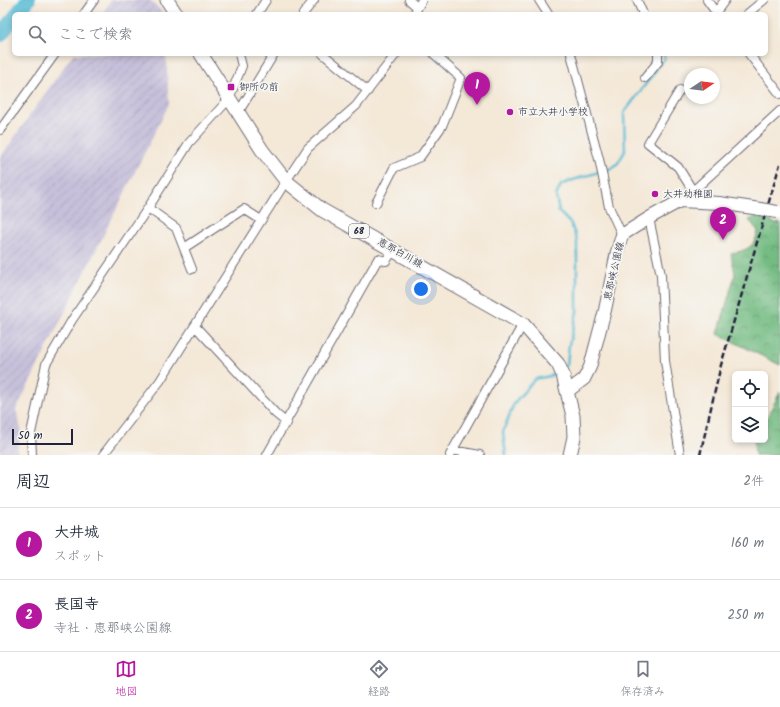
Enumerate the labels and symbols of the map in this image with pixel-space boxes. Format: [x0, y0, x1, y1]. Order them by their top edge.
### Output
north arrow [684, 68, 720, 104]
pin: 1 [464, 72, 490, 105]
place label: 御所の前 [239, 79, 279, 95]
marker: 御所の前 [226, 82, 236, 92]
place label: 市立大井小学校 [518, 104, 588, 120]
marker: 市立大井小学校 [505, 107, 515, 117]
place label: 大井幼稚園 [663, 186, 713, 202]
marker: 大井幼稚園 [650, 189, 660, 199]
pin: 2 [710, 207, 736, 240]
road number: 68 [349, 224, 369, 238]
street label: 恵那白川線 [374, 234, 426, 272]
street label: 恵那峡公園線 [599, 240, 629, 302]
your location [411, 279, 431, 299]
scale bar [12, 427, 73, 446]

